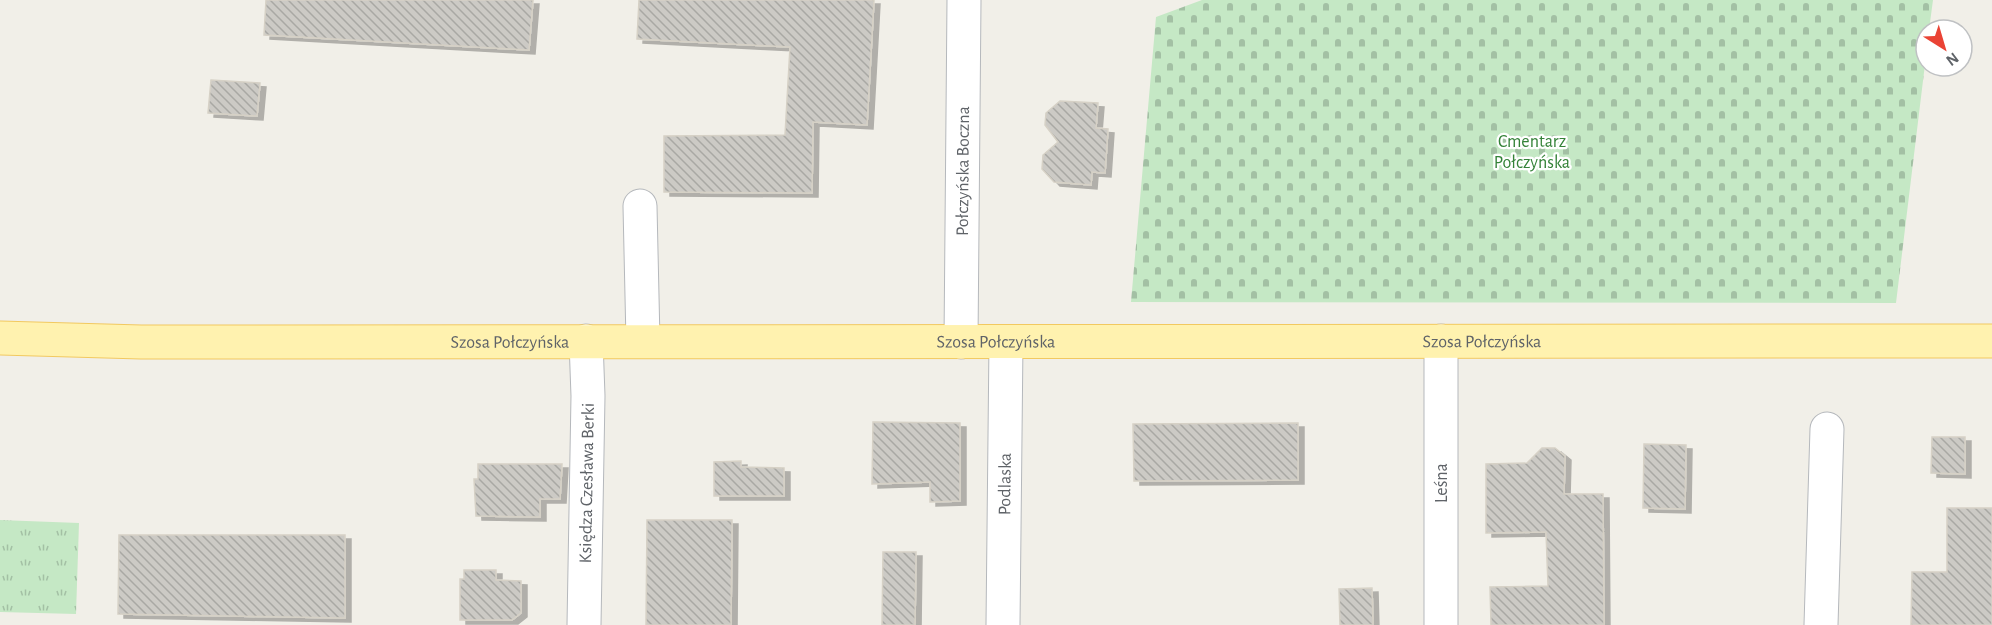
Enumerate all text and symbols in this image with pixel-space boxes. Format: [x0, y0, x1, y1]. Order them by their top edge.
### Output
north arrow [1914, 18, 1974, 78]
text: N [1943, 49, 1962, 69]
street label: Połczyńska Boczna [954, 106, 973, 236]
park label: Cmentarz Połczyńska [1494, 133, 1570, 172]
street label: Szosa Połczyńska [1423, 333, 1541, 351]
street label: Szosa Połczyńska [451, 334, 569, 352]
street label: Szosa Połczyńska [937, 334, 1055, 352]
street label: Księdza Czesława Berki [577, 403, 598, 563]
street label: Podlaska [996, 453, 1015, 515]
street label: Leśna [1433, 463, 1451, 503]

